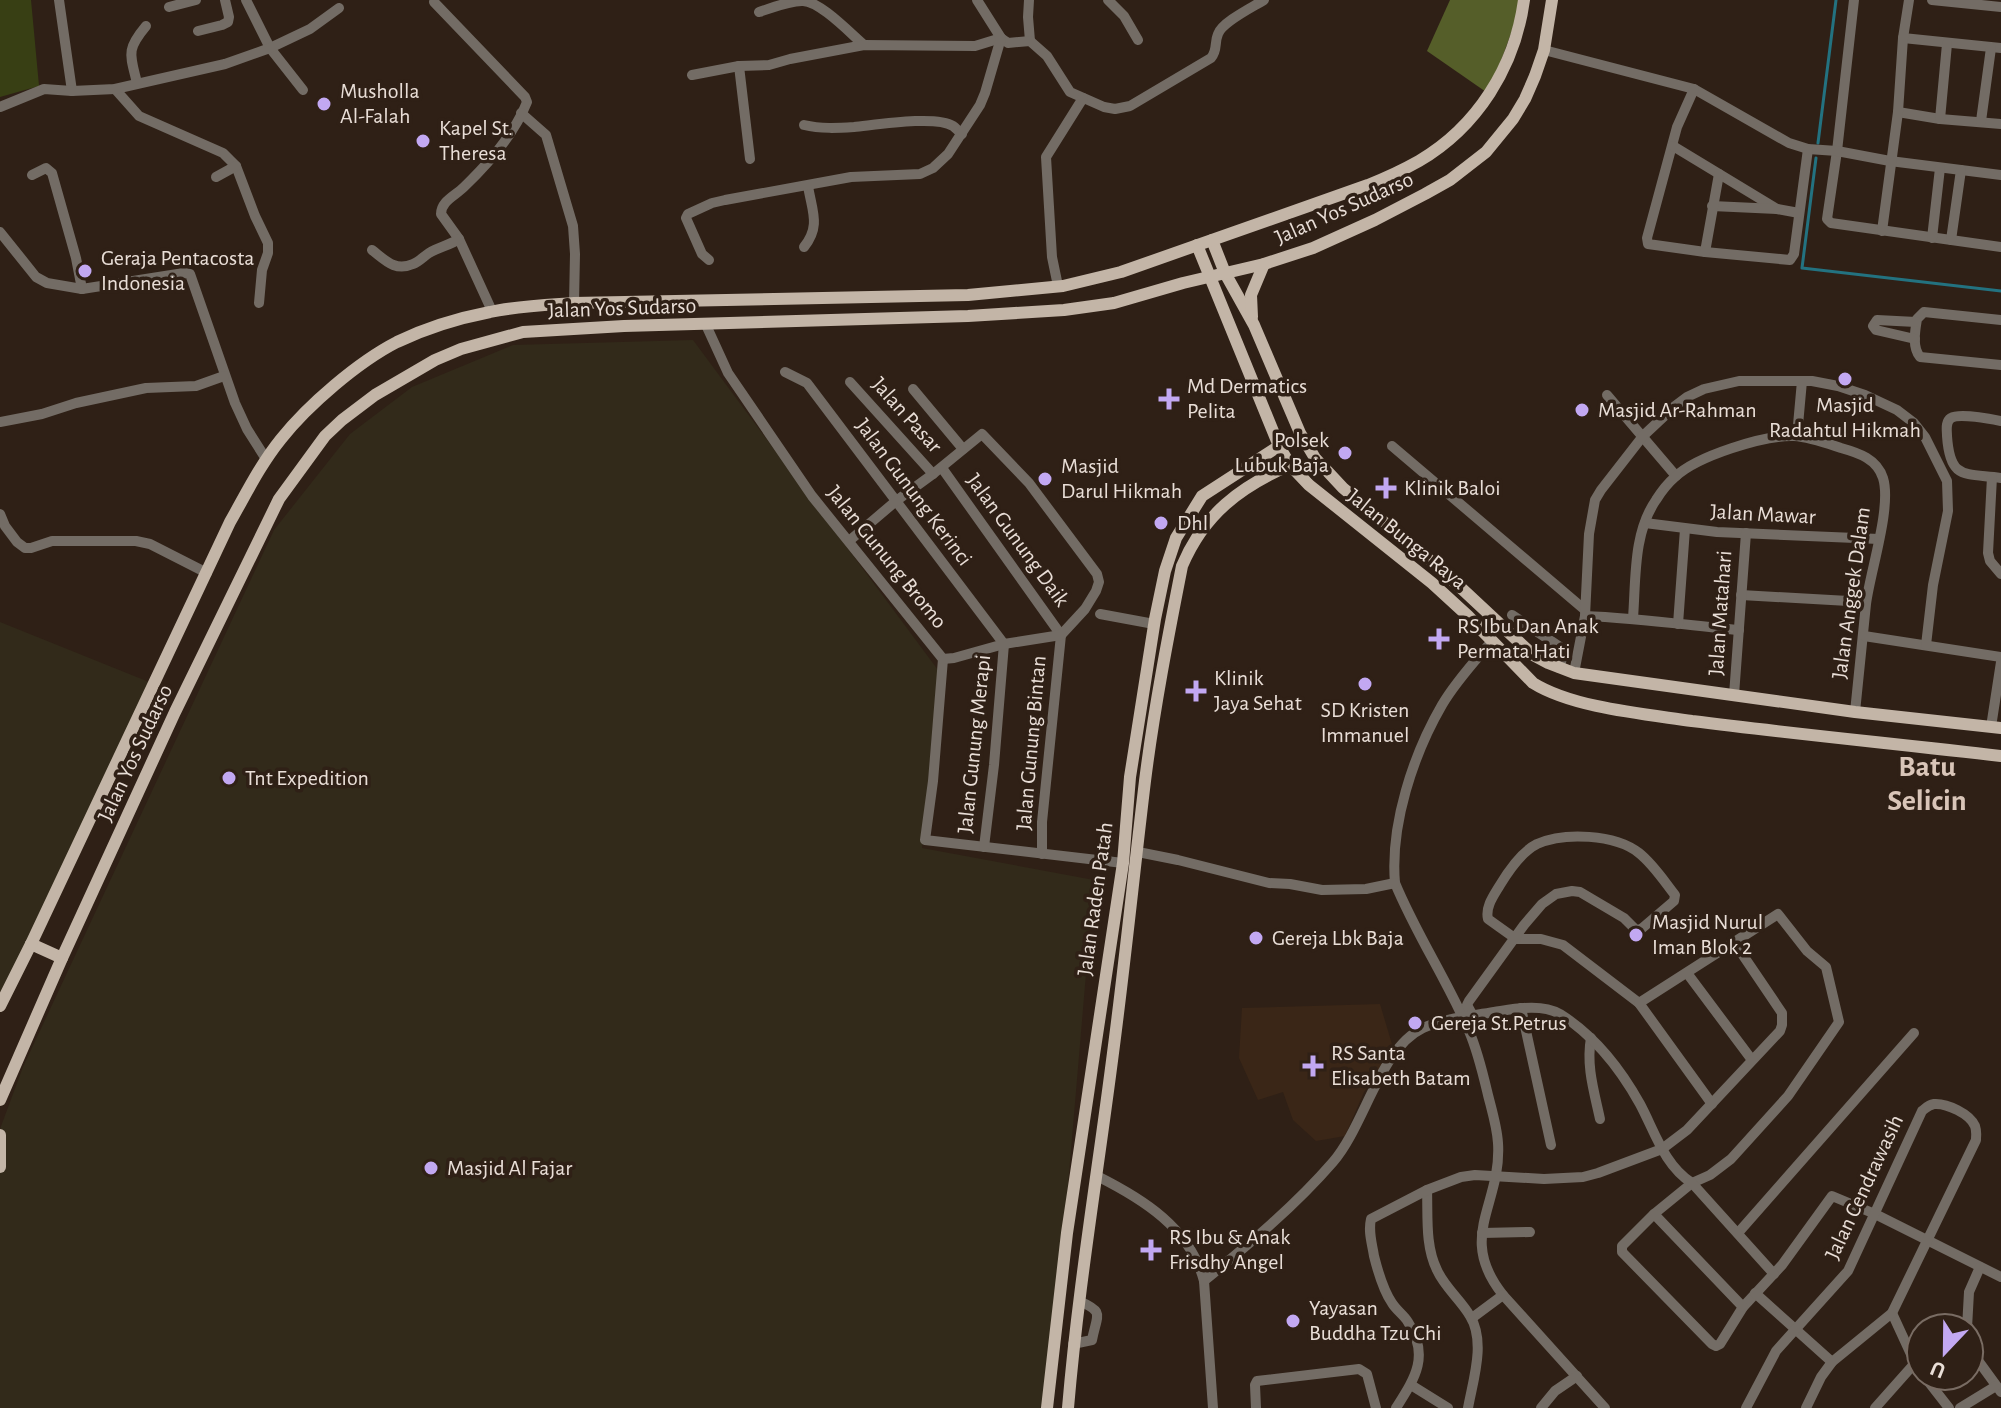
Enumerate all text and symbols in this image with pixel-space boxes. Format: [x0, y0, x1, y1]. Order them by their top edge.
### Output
place label: Musholla Al-Falah [340, 80, 420, 127]
marker: Musholla Al-Falah [315, 95, 333, 113]
place label: Kapel St. Theresa [439, 117, 513, 164]
marker: Kapel St. Theresa [414, 132, 432, 150]
street label: Jalan Yos Sudarso [1272, 168, 1416, 248]
place label: Geraja Pentacosta Indonesia [101, 247, 254, 294]
marker: Geraja Pentacosta Indonesia [76, 262, 94, 280]
street label: Jalan Yos Sudarso [547, 294, 697, 322]
marker: Masjid Radahtul Hikmah [1836, 370, 1854, 388]
street label: Jalan Pasar [868, 373, 946, 457]
place label: Md Dermatics Pelita [1187, 375, 1307, 422]
marker: Md Dermatics Pelita [1158, 388, 1180, 410]
place label: Masjid Radahtul Hikmah [1769, 394, 1921, 441]
place label: Masjid Ar-Rahman [1598, 399, 1757, 421]
marker: Masjid Ar-Rahman [1573, 401, 1591, 419]
street label: Jalan Gunung Kerinci [852, 414, 976, 570]
place label: Polsek Lubuk Baja [1234, 429, 1329, 476]
marker: Polsek Lubuk Baja [1336, 444, 1354, 462]
place label: Masjid Darul Hikmah [1061, 455, 1182, 502]
street label: Jalan Gunung Daik [963, 469, 1073, 611]
marker: Masjid Darul Hikmah [1036, 470, 1054, 488]
marker: Klinik Baloi [1375, 477, 1397, 499]
place label: Klinik Baloi [1404, 477, 1501, 499]
street label: Jalan Gunung Bromo [823, 482, 951, 632]
street label: Jalan Bunga Raya [1343, 484, 1471, 594]
street label: Jalan Mawar [1710, 500, 1816, 528]
street label: Jalan Anggek Dalam [1828, 506, 1874, 680]
place label: Dhl [1177, 512, 1208, 534]
marker: Dhl [1152, 514, 1170, 532]
street label: Jalan Matahari [1705, 550, 1735, 676]
place label: RS Ibu Dan Anak Permata Hati [1457, 615, 1598, 662]
marker: RS Ibu Dan Anak Permata Hati [1428, 628, 1450, 650]
street label: Jalan Gunung Merapi [954, 654, 994, 834]
street label: Jalan Gunung Bintan [1012, 655, 1050, 831]
place label: Klinik Jaya Sehat [1214, 667, 1302, 714]
marker: SD Kristen Immanuel [1356, 675, 1374, 693]
marker: Klinik Jaya Sehat [1185, 680, 1207, 702]
street label: Jalan Yos Sudarso [94, 681, 176, 825]
place label: SD Kristen Immanuel [1321, 699, 1409, 746]
district label: Batu Selicin [1887, 752, 1967, 816]
place label: Tnt Expedition [245, 767, 369, 789]
marker: Tnt Expedition [220, 769, 238, 787]
street label: Jalan Raden Patah [1073, 821, 1117, 977]
place label: Masjid Nurul Iman Blok 2 [1652, 911, 1763, 958]
marker: Masjid Nurul Iman Blok 2 [1627, 926, 1645, 944]
place label: Gereja Lbk Baja [1272, 927, 1404, 949]
marker: Gereja Lbk Baja [1247, 929, 1265, 947]
place label: Gereja St.Petrus [1431, 1012, 1567, 1034]
marker: Gereja St.Petrus [1406, 1014, 1424, 1032]
place label: RS Santa Elisabeth Batam [1331, 1042, 1471, 1089]
marker: RS Santa Elisabeth Batam [1302, 1055, 1324, 1077]
street label: Jalan Cendrawasih [1821, 1111, 1907, 1263]
place label: Masjid Al Fajar [447, 1157, 572, 1179]
marker: Masjid Al Fajar [422, 1159, 440, 1177]
place label: RS Ibu & Anak Frisdhy Angel [1169, 1226, 1290, 1273]
marker: RS Ibu & Anak Frisdhy Angel [1140, 1239, 1162, 1261]
place label: Yayasan Buddha Tzu Chi [1309, 1297, 1442, 1344]
marker: Yayasan Buddha Tzu Chi [1284, 1312, 1302, 1330]
north arrow [1905, 1312, 1985, 1392]
text: U [1927, 1357, 1949, 1382]

